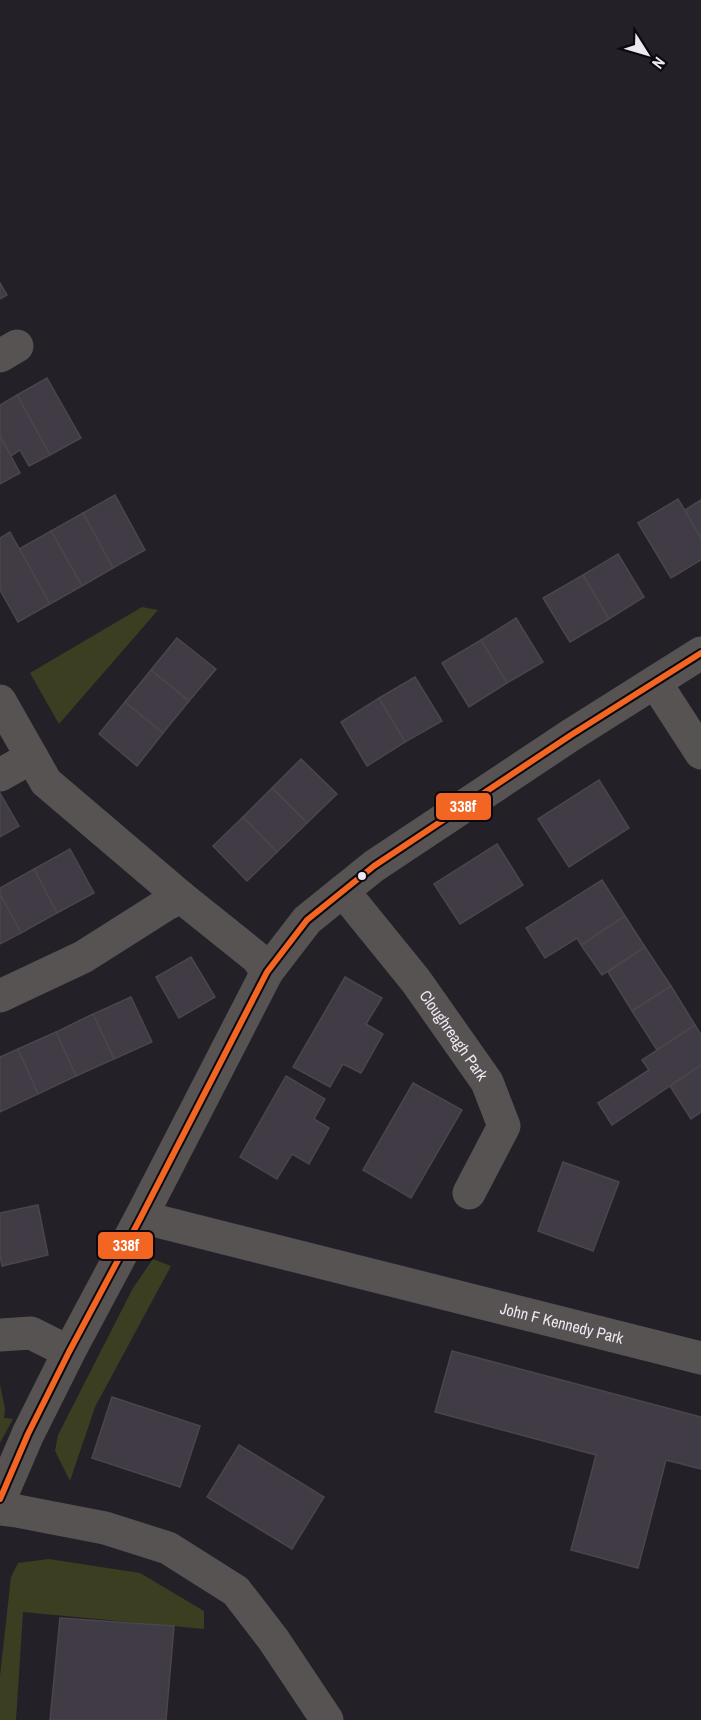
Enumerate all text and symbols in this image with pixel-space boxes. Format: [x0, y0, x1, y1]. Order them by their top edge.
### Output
north arrow [617, 24, 677, 84]
text: N [647, 53, 671, 73]
line badge: 338f [435, 792, 492, 821]
text: 338f [450, 795, 477, 817]
unlabelled marker [356, 870, 368, 882]
street label: Cloughreagh Park [415, 985, 494, 1085]
line badge: 338f [97, 1231, 154, 1260]
text: 338f [113, 1234, 140, 1256]
street label: John F Kennedy Park [498, 1297, 626, 1349]

